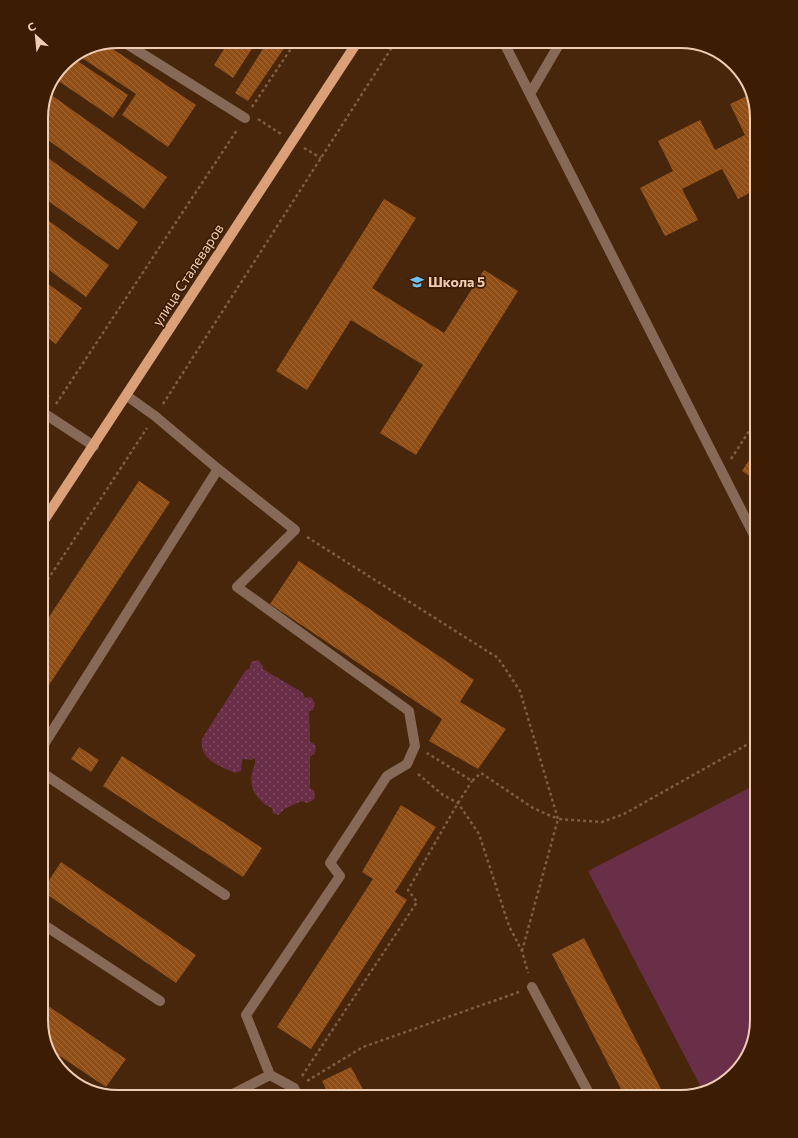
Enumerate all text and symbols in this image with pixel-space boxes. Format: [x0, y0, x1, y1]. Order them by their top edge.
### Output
north arrow [16, 16, 56, 56]
text: С [25, 19, 38, 34]
street label: улица Сталеваров [148, 220, 227, 329]
place label: Школа 5 [428, 273, 485, 290]
school or university icon: Школа 5 [409, 274, 425, 290]

